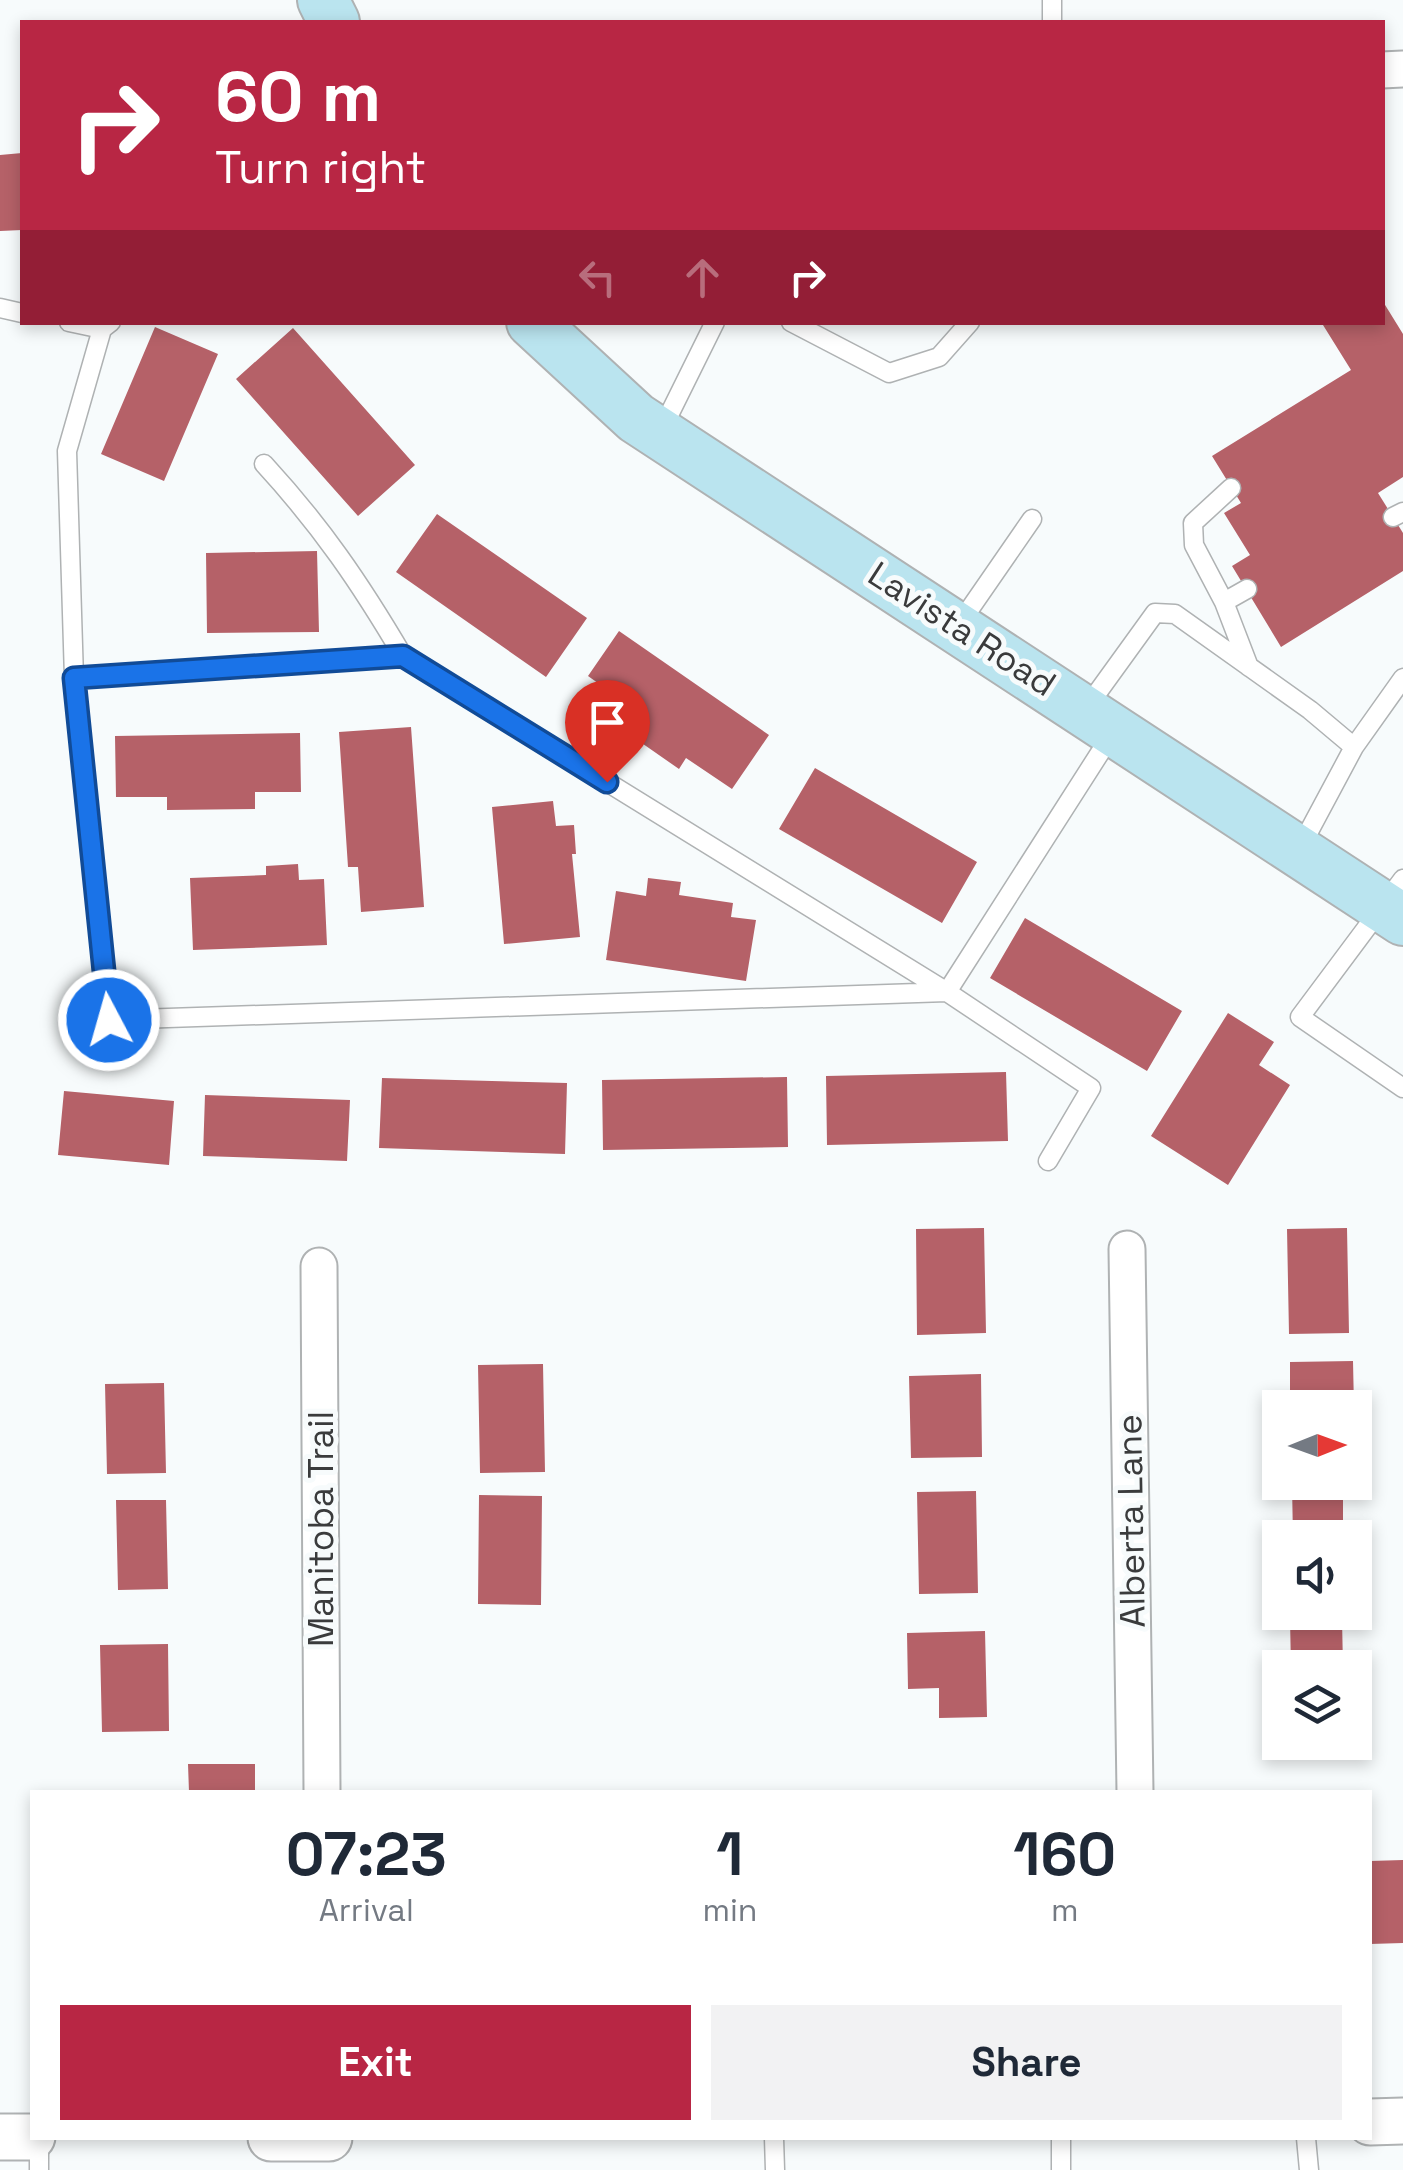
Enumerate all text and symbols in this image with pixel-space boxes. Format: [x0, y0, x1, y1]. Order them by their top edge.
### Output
text: 60 m [215, 52, 381, 141]
icon: right [50, 60, 180, 190]
text: Turn right [215, 139, 426, 196]
icon: left [570, 250, 625, 305]
icon: ahead [675, 250, 730, 305]
icon: right [780, 250, 835, 305]
street label: Lavista Road [860, 552, 1064, 706]
pin [565, 680, 650, 783]
icon: arrive [580, 695, 635, 750]
position arrow [57, 968, 161, 1072]
north arrow [1262, 1390, 1372, 1500]
map controls [1262, 1390, 1372, 1760]
street label: Manitoba Trail [299, 1411, 343, 1647]
street label: Alberta Lane [1107, 1414, 1155, 1628]
button: sound [1262, 1520, 1372, 1630]
button: layers [1262, 1650, 1372, 1760]
text: 07:23 [286, 1816, 447, 1893]
text: 1 [716, 1816, 743, 1893]
text: 160 [1013, 1816, 1116, 1893]
text: Arrival [319, 1890, 414, 1930]
text: min [702, 1890, 757, 1930]
text: m [1051, 1890, 1078, 1930]
button: Exit [60, 2005, 691, 2120]
button: Share [711, 2005, 1342, 2120]

